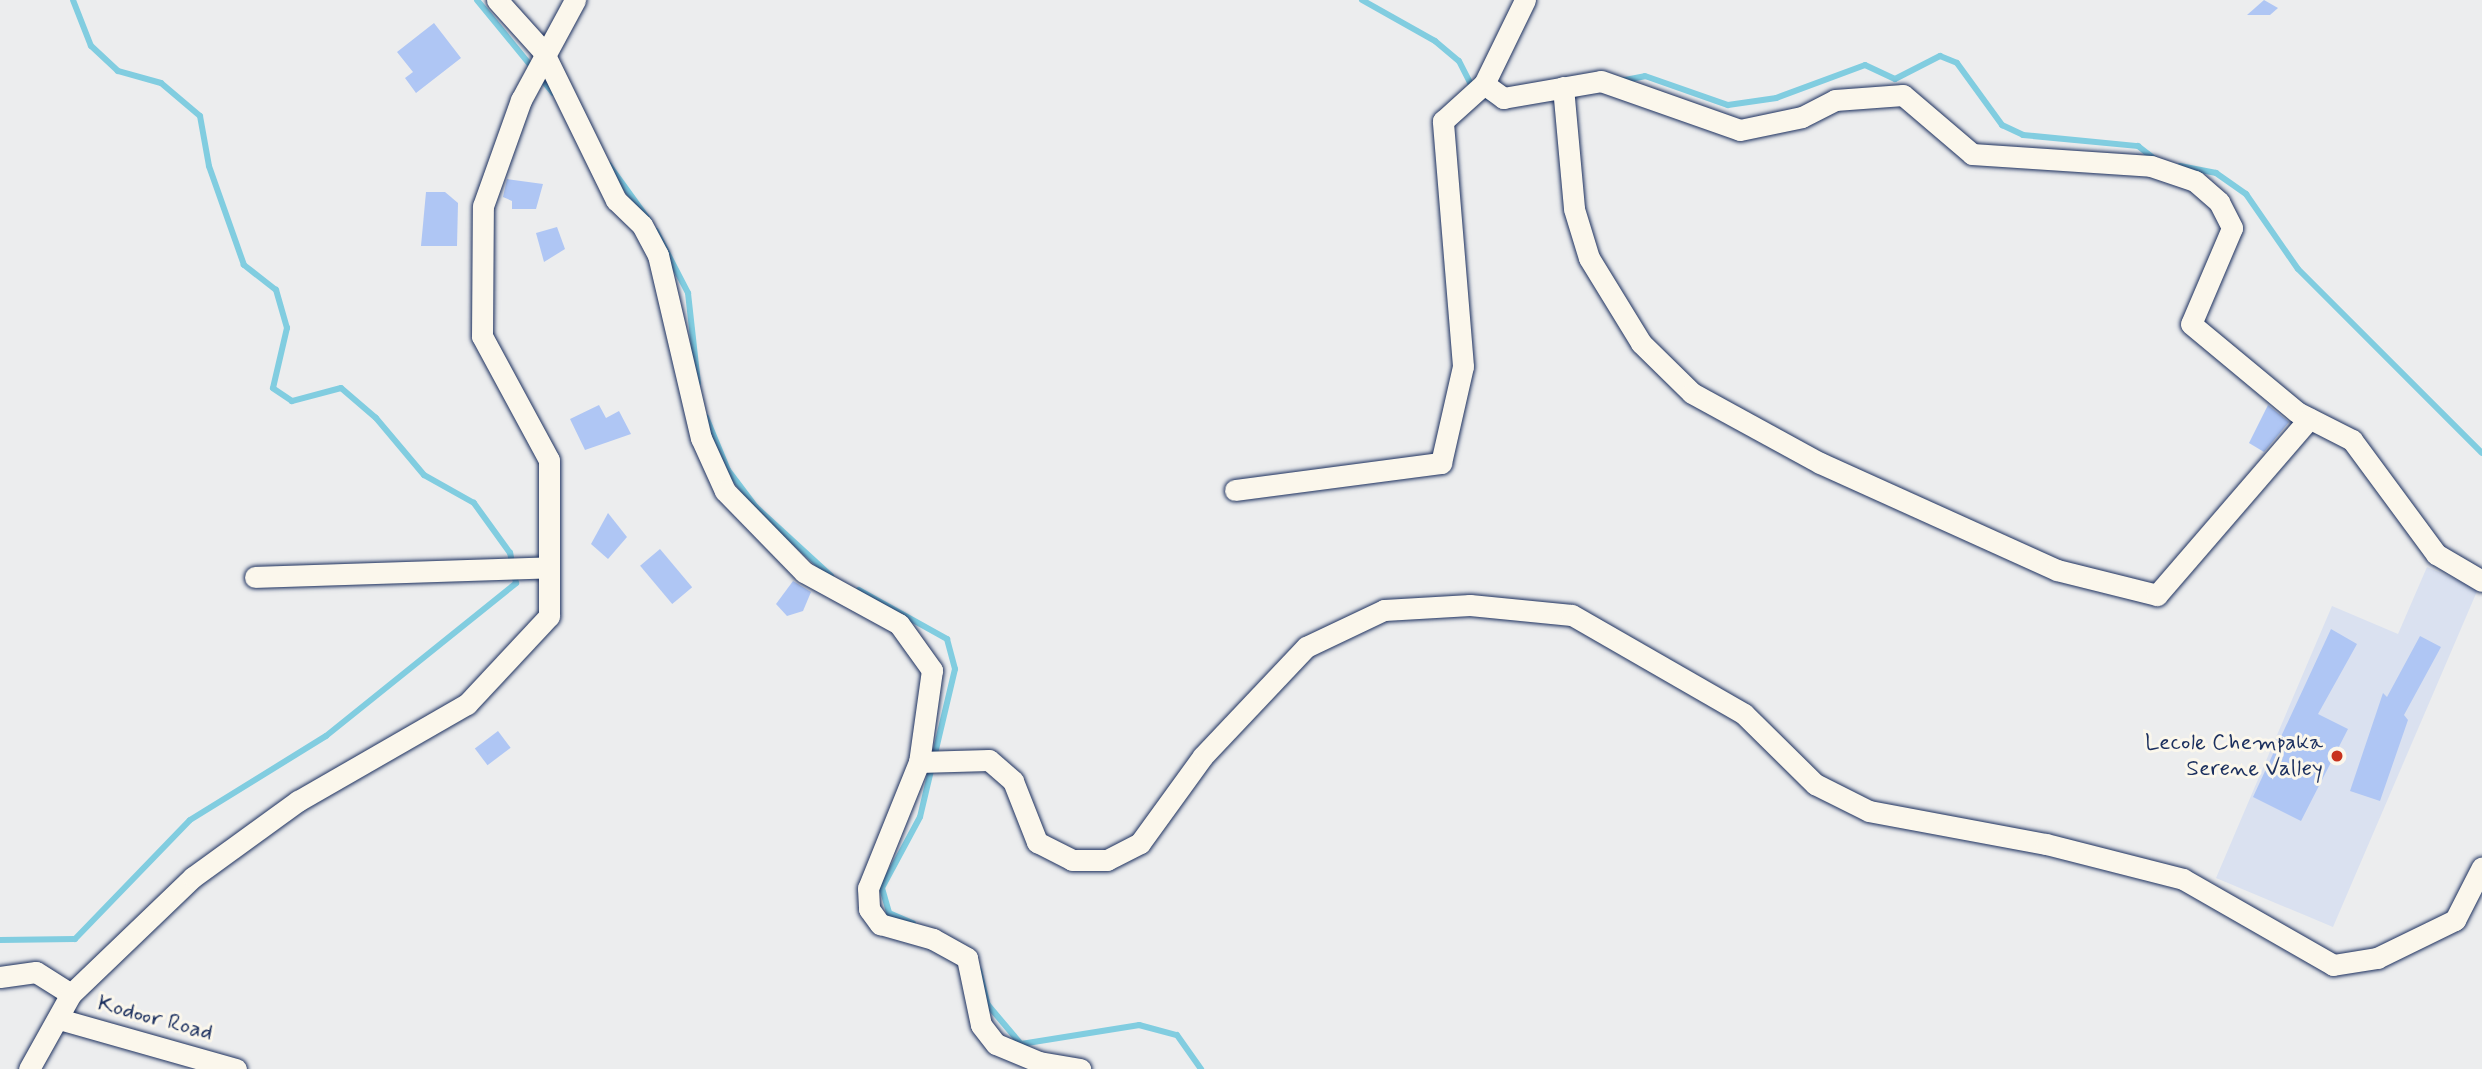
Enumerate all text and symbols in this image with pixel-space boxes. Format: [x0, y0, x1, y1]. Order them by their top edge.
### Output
place label: Lecole Chempaka Serene Valley [2145, 729, 2323, 783]
marker: Lecole Chempaka Serene Valley [2329, 748, 2345, 764]
street label: Kodoor Road [94, 990, 216, 1048]

